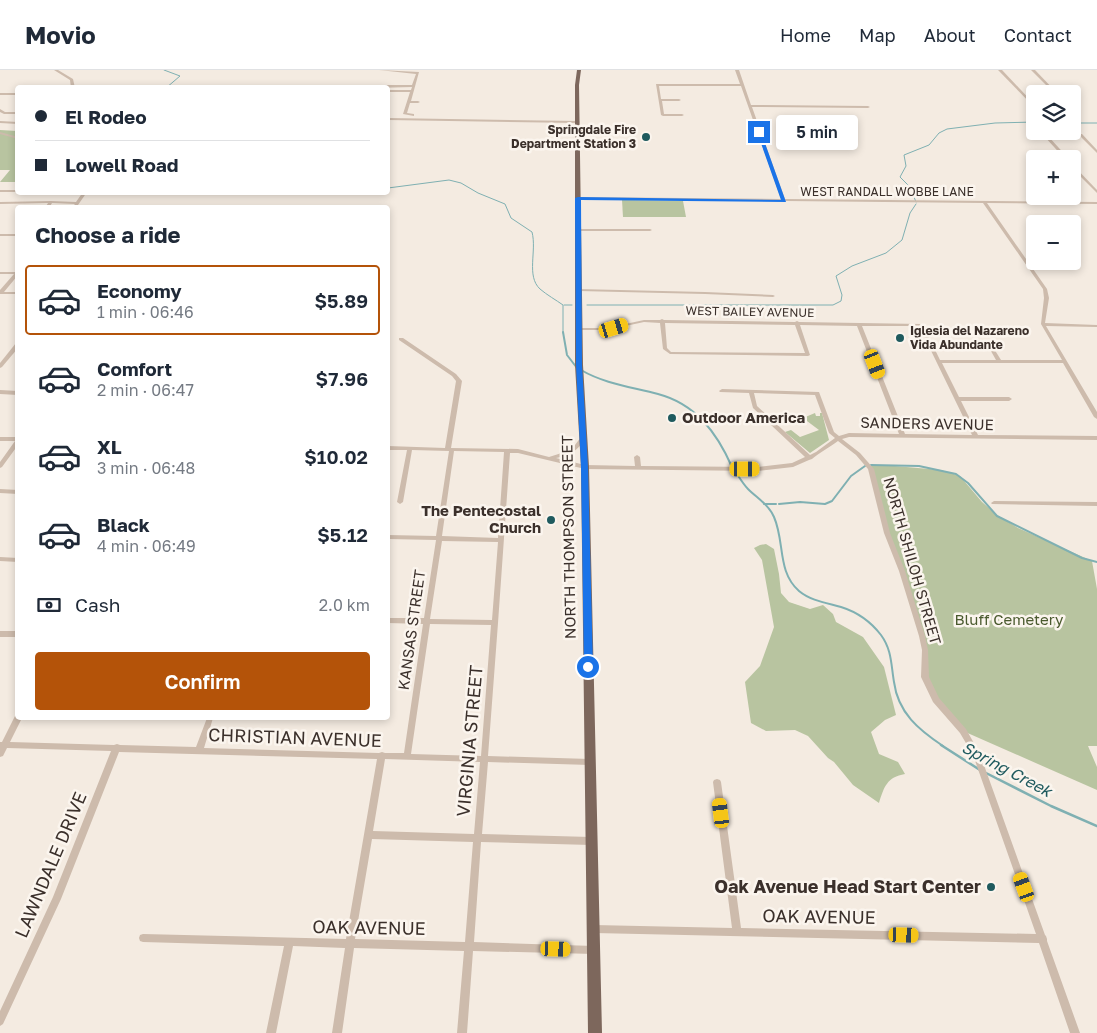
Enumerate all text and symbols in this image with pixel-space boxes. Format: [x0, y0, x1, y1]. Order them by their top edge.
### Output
text: Movio [25, 20, 96, 49]
text: Home [780, 24, 831, 46]
text: Map [859, 24, 896, 46]
text: About [924, 24, 976, 46]
text: Contact [1004, 24, 1072, 46]
map controls [1026, 85, 1081, 270]
button: layers [1026, 85, 1081, 140]
text: El Rodeo [65, 105, 147, 128]
callout: 5 min [776, 114, 859, 150]
route end [748, 121, 770, 143]
place label: Springdale Fire Department Station 3 [511, 122, 636, 151]
text: 5 min [796, 122, 838, 142]
marker: Springdale Fire Department Station 3 [640, 131, 652, 143]
button: + [1026, 150, 1081, 205]
text: Lowell Road [65, 153, 179, 176]
street label: WEST RANDALL WOBBE LANE [800, 184, 974, 199]
button: − [1026, 215, 1081, 270]
text: Choose a ride [35, 221, 181, 248]
icon: car [37, 278, 82, 323]
text: Economy [97, 279, 182, 302]
text: $5.89 [314, 289, 368, 312]
text: 1 min · 06:46 [97, 302, 194, 322]
street label: WEST BAILEY AVENUE [685, 303, 815, 320]
car [597, 316, 630, 340]
place label: Iglesia del Nazareno Vida Abundante [910, 323, 1029, 352]
marker: Iglesia del Nazareno Vida Abundante [894, 332, 906, 344]
car [862, 347, 887, 381]
icon: car [37, 356, 82, 401]
text: Comfort [97, 357, 172, 380]
text: $7.96 [316, 367, 368, 390]
text: 2 min · 06:47 [97, 380, 194, 400]
place label: Outdoor America [682, 408, 806, 426]
marker: Outdoor America [666, 412, 678, 424]
street label: SANDERS AVENUE [860, 413, 994, 433]
icon: car [37, 434, 82, 479]
text: XL [97, 435, 122, 458]
street label: NORTH THOMPSON STREET [557, 435, 579, 639]
text: $10.02 [304, 445, 368, 468]
text: 3 min · 06:48 [97, 458, 195, 478]
car [730, 462, 760, 477]
street label: NORTH SHILOH STREET [880, 475, 946, 647]
place label: The Pentecostal Church [421, 501, 541, 536]
icon: car [37, 512, 82, 557]
text: Black [97, 513, 150, 536]
marker: The Pentecostal Church [545, 514, 557, 526]
text: $5.12 [317, 523, 368, 546]
text: 4 min · 06:49 [97, 536, 196, 556]
street label: KANSAS STREET [394, 568, 428, 691]
icon: cash [35, 591, 63, 619]
text: Cash [75, 593, 120, 616]
text: 2.0 km [319, 595, 370, 615]
park label: Bluff Cemetery [954, 610, 1064, 628]
button: Confirm [35, 652, 370, 710]
route start [577, 656, 599, 678]
street label: VIRGINIA STREET [451, 664, 487, 818]
street label: CHRISTIAN AVENUE [208, 723, 382, 751]
water label: Spring Creek [959, 737, 1057, 802]
street label: LAWNDALE DRIVE [9, 788, 91, 941]
car [711, 797, 730, 829]
car [1011, 870, 1036, 904]
place label: Oak Avenue Head Start Center [714, 875, 981, 897]
marker: Oak Avenue Head Start Center [985, 881, 997, 893]
street label: OAK AVENUE [762, 904, 876, 928]
street label: OAK AVENUE [312, 915, 426, 939]
car [888, 927, 919, 943]
car [540, 941, 571, 957]

